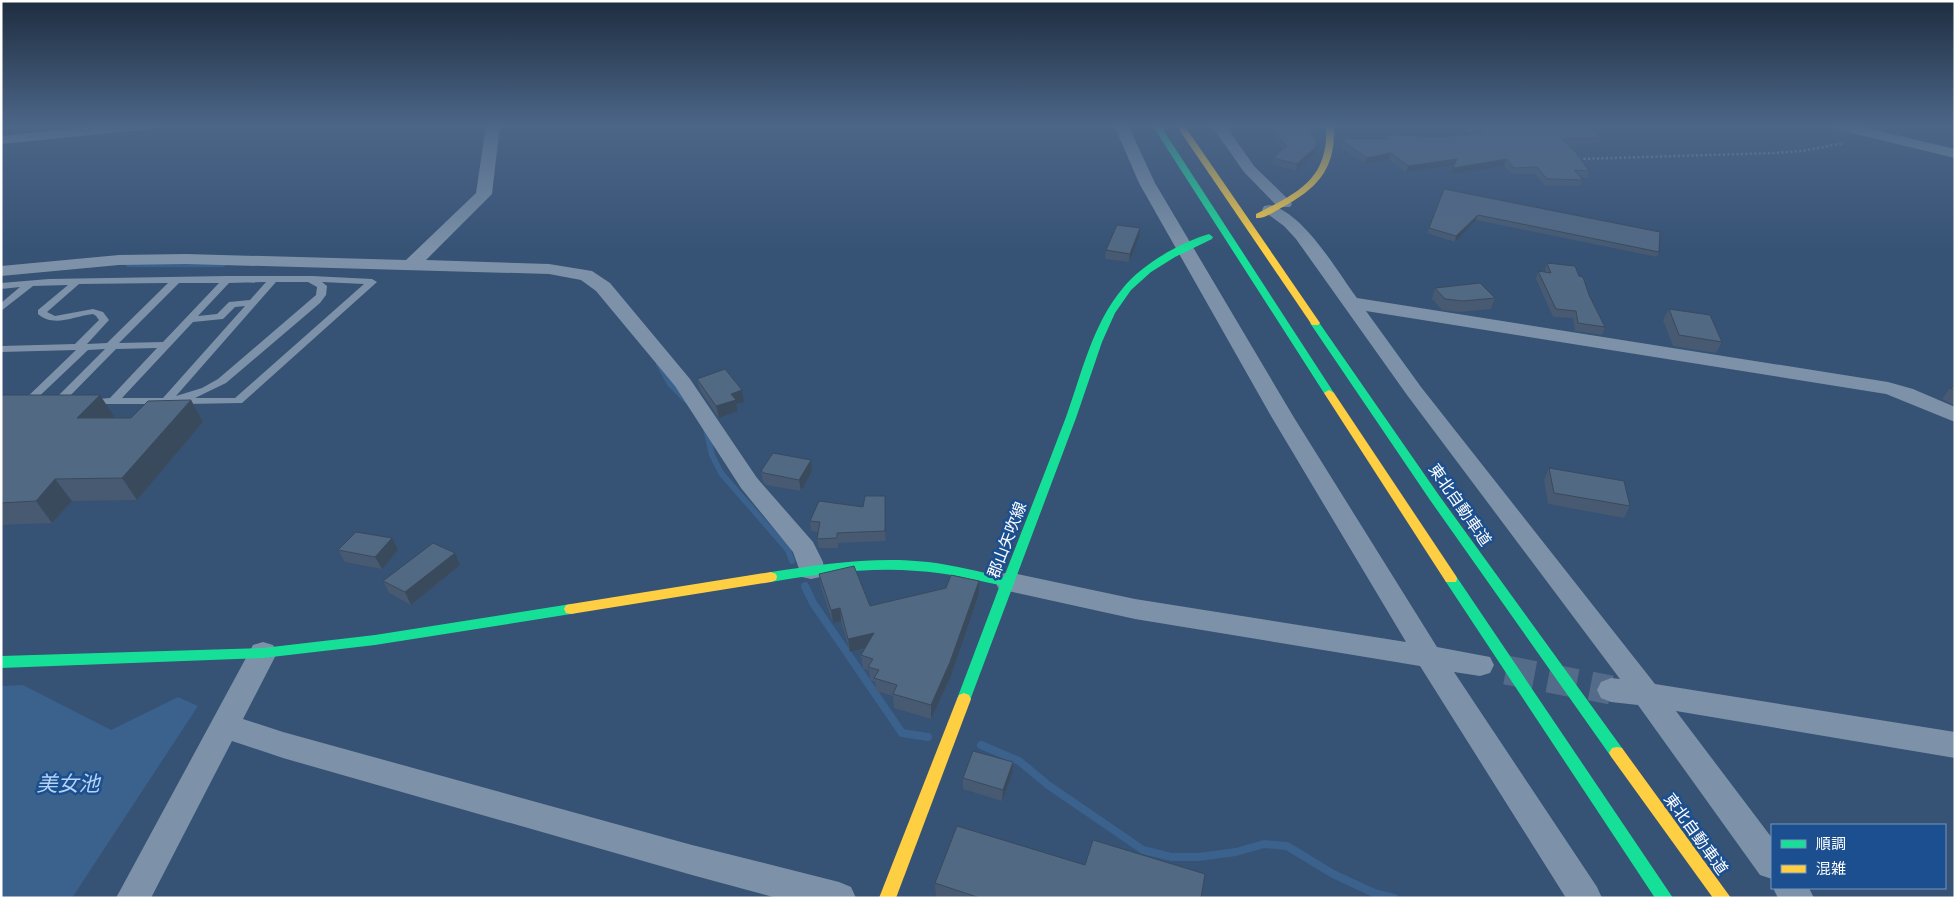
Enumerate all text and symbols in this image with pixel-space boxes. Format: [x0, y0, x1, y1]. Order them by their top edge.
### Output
street label: 東北自動車道 [1425, 460, 1495, 550]
street label: 郡山矢吹線 [984, 499, 1030, 581]
water label: 美女池 [37, 771, 101, 796]
street label: 東北自動車道 [1660, 790, 1732, 878]
legend [1771, 824, 1946, 889]
text: 順調 [1816, 834, 1846, 853]
text: 混雑 [1816, 859, 1846, 878]

